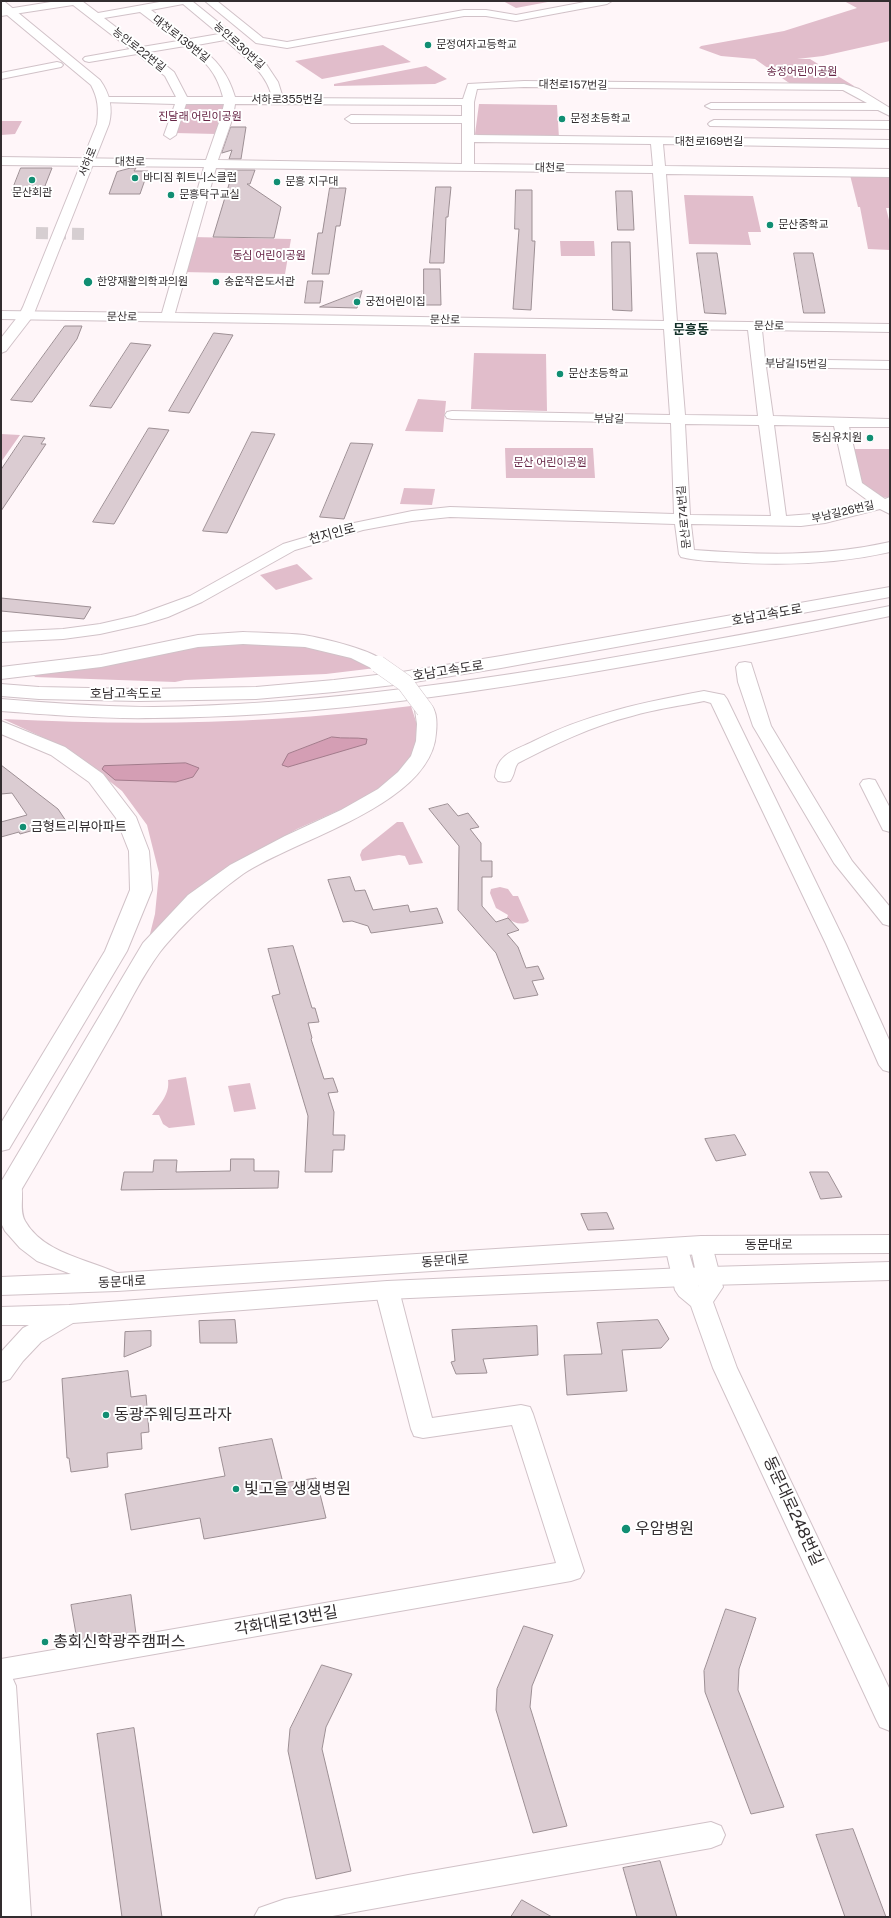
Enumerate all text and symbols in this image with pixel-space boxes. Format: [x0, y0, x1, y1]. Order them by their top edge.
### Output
street label: 대천로139번길 [150, 13, 212, 65]
street label: 능안로30번길 [211, 20, 267, 72]
street label: 능안로22번길 [110, 25, 168, 75]
place label: 문정여자고등학교 [436, 38, 517, 52]
marker: 문정여자고등학교 [423, 40, 433, 50]
park label: 송정어린이공원 [767, 65, 837, 79]
street label: 대천로157번길 [539, 78, 607, 92]
street label: 서하로355번길 [251, 93, 323, 107]
park label: 진달래 어린이공원 [158, 110, 242, 124]
place label: 문정초등학교 [570, 112, 631, 126]
marker: 문정초등학교 [557, 114, 567, 124]
street label: 대천로169번길 [675, 135, 743, 149]
street label: 서하로 [76, 145, 100, 179]
street label: 대천로 [115, 155, 145, 169]
street label: 대천로 [535, 161, 565, 175]
place label: 바디짐 휘트니스클럽 [143, 171, 237, 185]
marker: 바디짐 휘트니스클럽 [130, 173, 140, 183]
marker: 문산회관 [27, 175, 37, 185]
place label: 문흥 지구대 [285, 175, 338, 189]
marker: 문흥 지구대 [272, 177, 282, 187]
place label: 문산회관 [12, 186, 52, 200]
place label: 문흥탁구교실 [179, 188, 240, 202]
marker: 문흥탁구교실 [166, 190, 176, 200]
place label: 문산중학교 [778, 218, 829, 232]
marker: 문산중학교 [765, 220, 775, 230]
park label: 동심 어린이공원 [232, 249, 306, 263]
place label: 한양재활의학과의원 [97, 275, 188, 289]
place label: 송운작은도서관 [224, 275, 295, 289]
marker: 한양재활의학과의원 [82, 276, 94, 288]
marker: 송운작은도서관 [211, 277, 221, 287]
place label: 궁전어린이집 [365, 295, 426, 309]
marker: 궁전어린이집 [352, 297, 362, 307]
street label: 문산로 [107, 310, 137, 324]
street label: 문산로 [430, 313, 460, 327]
street label: 문산로 [754, 319, 784, 333]
district label: 문흥동 [673, 322, 709, 338]
street label: 부남길15번길 [765, 357, 827, 371]
place label: 문산초등학교 [568, 367, 629, 381]
marker: 문산초등학교 [555, 369, 565, 379]
street label: 부남길 [594, 412, 624, 426]
place label: 동심유치원 [811, 431, 862, 445]
marker: 동심유치원 [865, 433, 875, 443]
park label: 문산 어린이공원 [513, 456, 587, 470]
street label: 문산로74번길 [675, 485, 693, 549]
street label: 부남길26번길 [810, 498, 876, 526]
street label: 천지인로 [307, 520, 357, 548]
street label: 호남고속도로 [730, 601, 804, 629]
street label: 호남고속도로 [411, 658, 485, 684]
street label: 호남고속도로 [90, 686, 162, 702]
place label: 금형트리뷰아파트 [31, 819, 127, 835]
marker: 금형트리뷰아파트 [18, 822, 28, 832]
street label: 동문대로 [745, 1237, 793, 1253]
street label: 동문대로 [421, 1252, 469, 1270]
street label: 동문대로 [98, 1273, 146, 1291]
place label: 동광주웨딩프라자 [114, 1405, 232, 1425]
marker: 동광주웨딩프라자 [101, 1410, 111, 1420]
street label: 동문대로248번길 [759, 1453, 827, 1569]
place label: 빛고을 생생병원 [244, 1479, 351, 1499]
marker: 빛고을 생생병원 [231, 1484, 241, 1494]
place label: 우암병원 [635, 1519, 694, 1539]
marker: 우암병원 [620, 1523, 632, 1535]
street label: 각화대로13번길 [233, 1602, 339, 1640]
place label: 총회신학광주캠퍼스 [53, 1632, 185, 1652]
marker: 총회신학광주캠퍼스 [40, 1637, 50, 1647]

